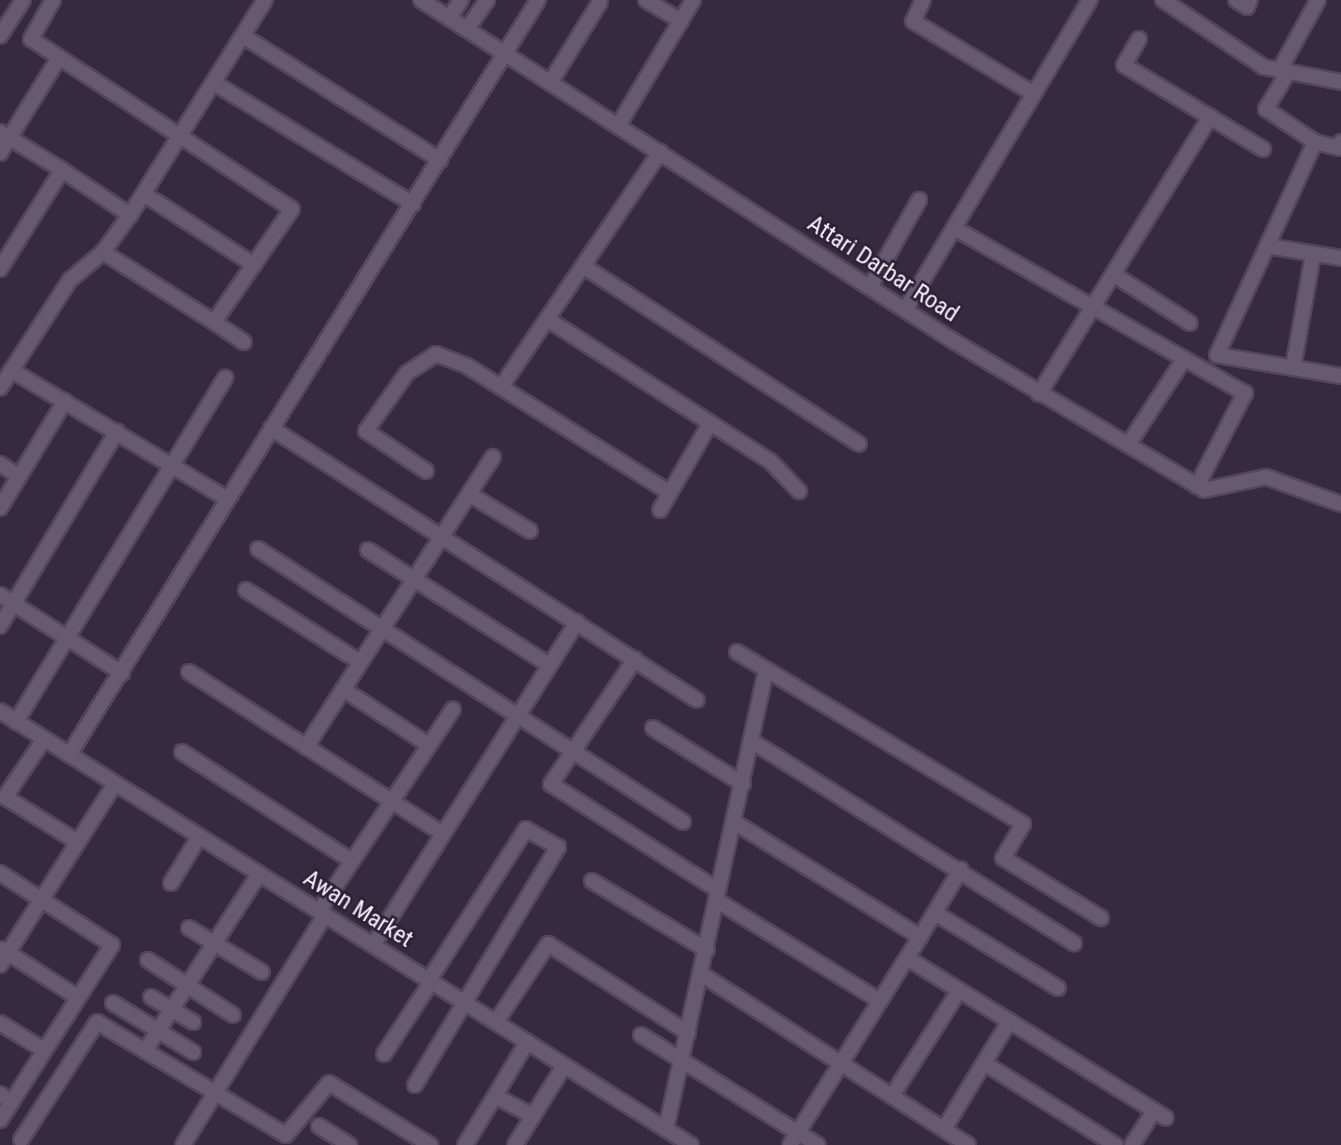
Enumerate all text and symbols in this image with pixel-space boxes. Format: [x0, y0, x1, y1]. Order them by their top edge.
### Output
street label: Attari Darbar Road [802, 209, 964, 329]
street label: Awan Market [298, 864, 418, 954]

